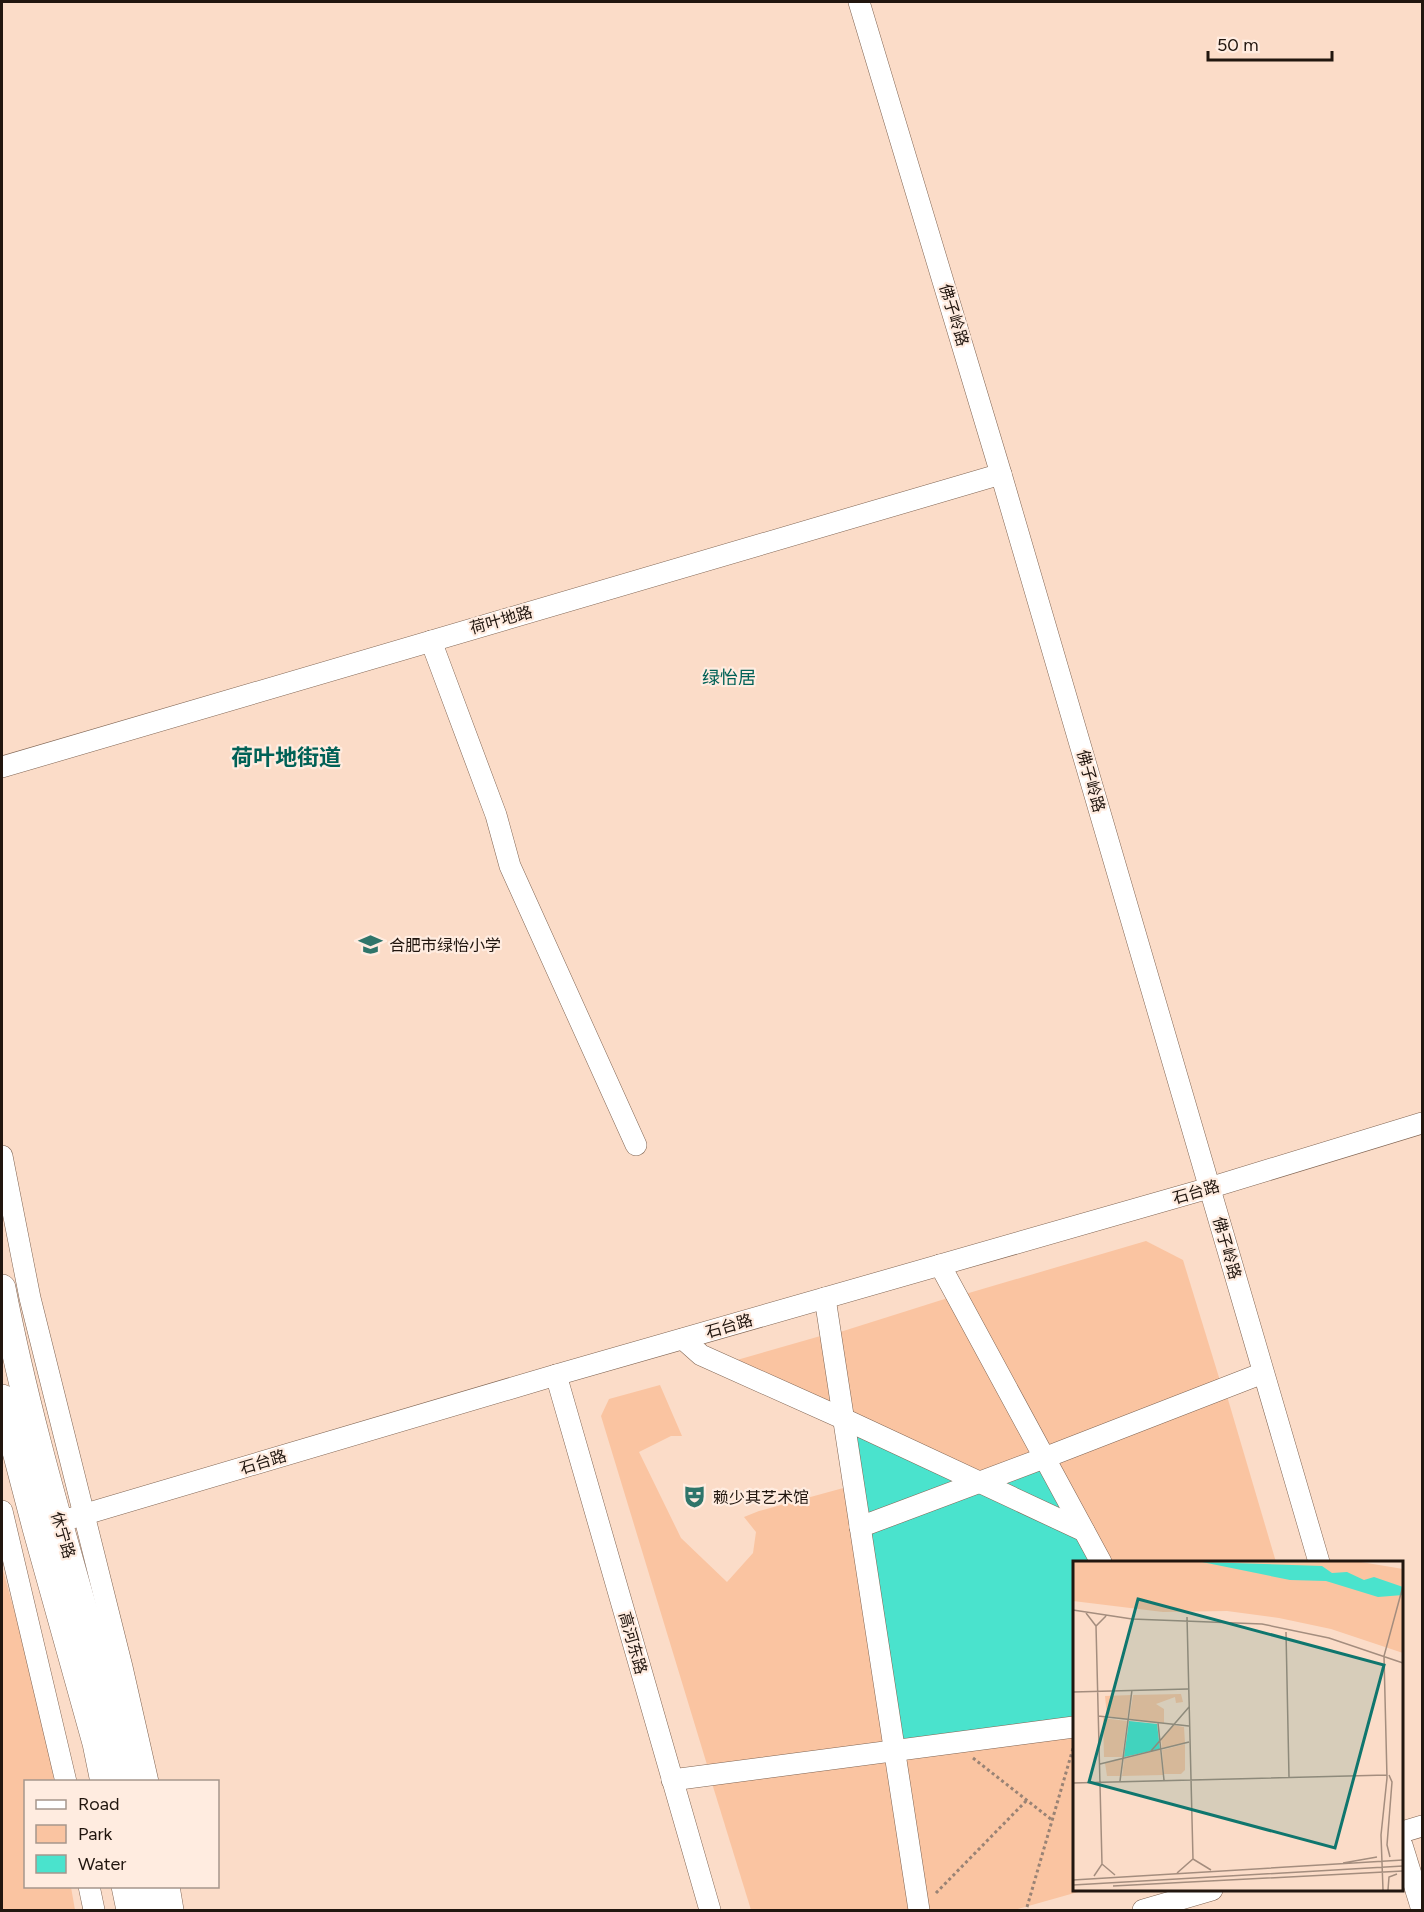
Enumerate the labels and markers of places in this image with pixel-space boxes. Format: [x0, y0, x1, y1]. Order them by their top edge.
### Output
school or university icon: 合肥市绿怡小学 [358, 932, 384, 958]
place label: 合肥市绿怡小学 [389, 936, 501, 955]
theatre icon: 赖少其艺术馆 [682, 1484, 708, 1510]
place label: 赖少其艺术馆 [713, 1488, 809, 1507]

